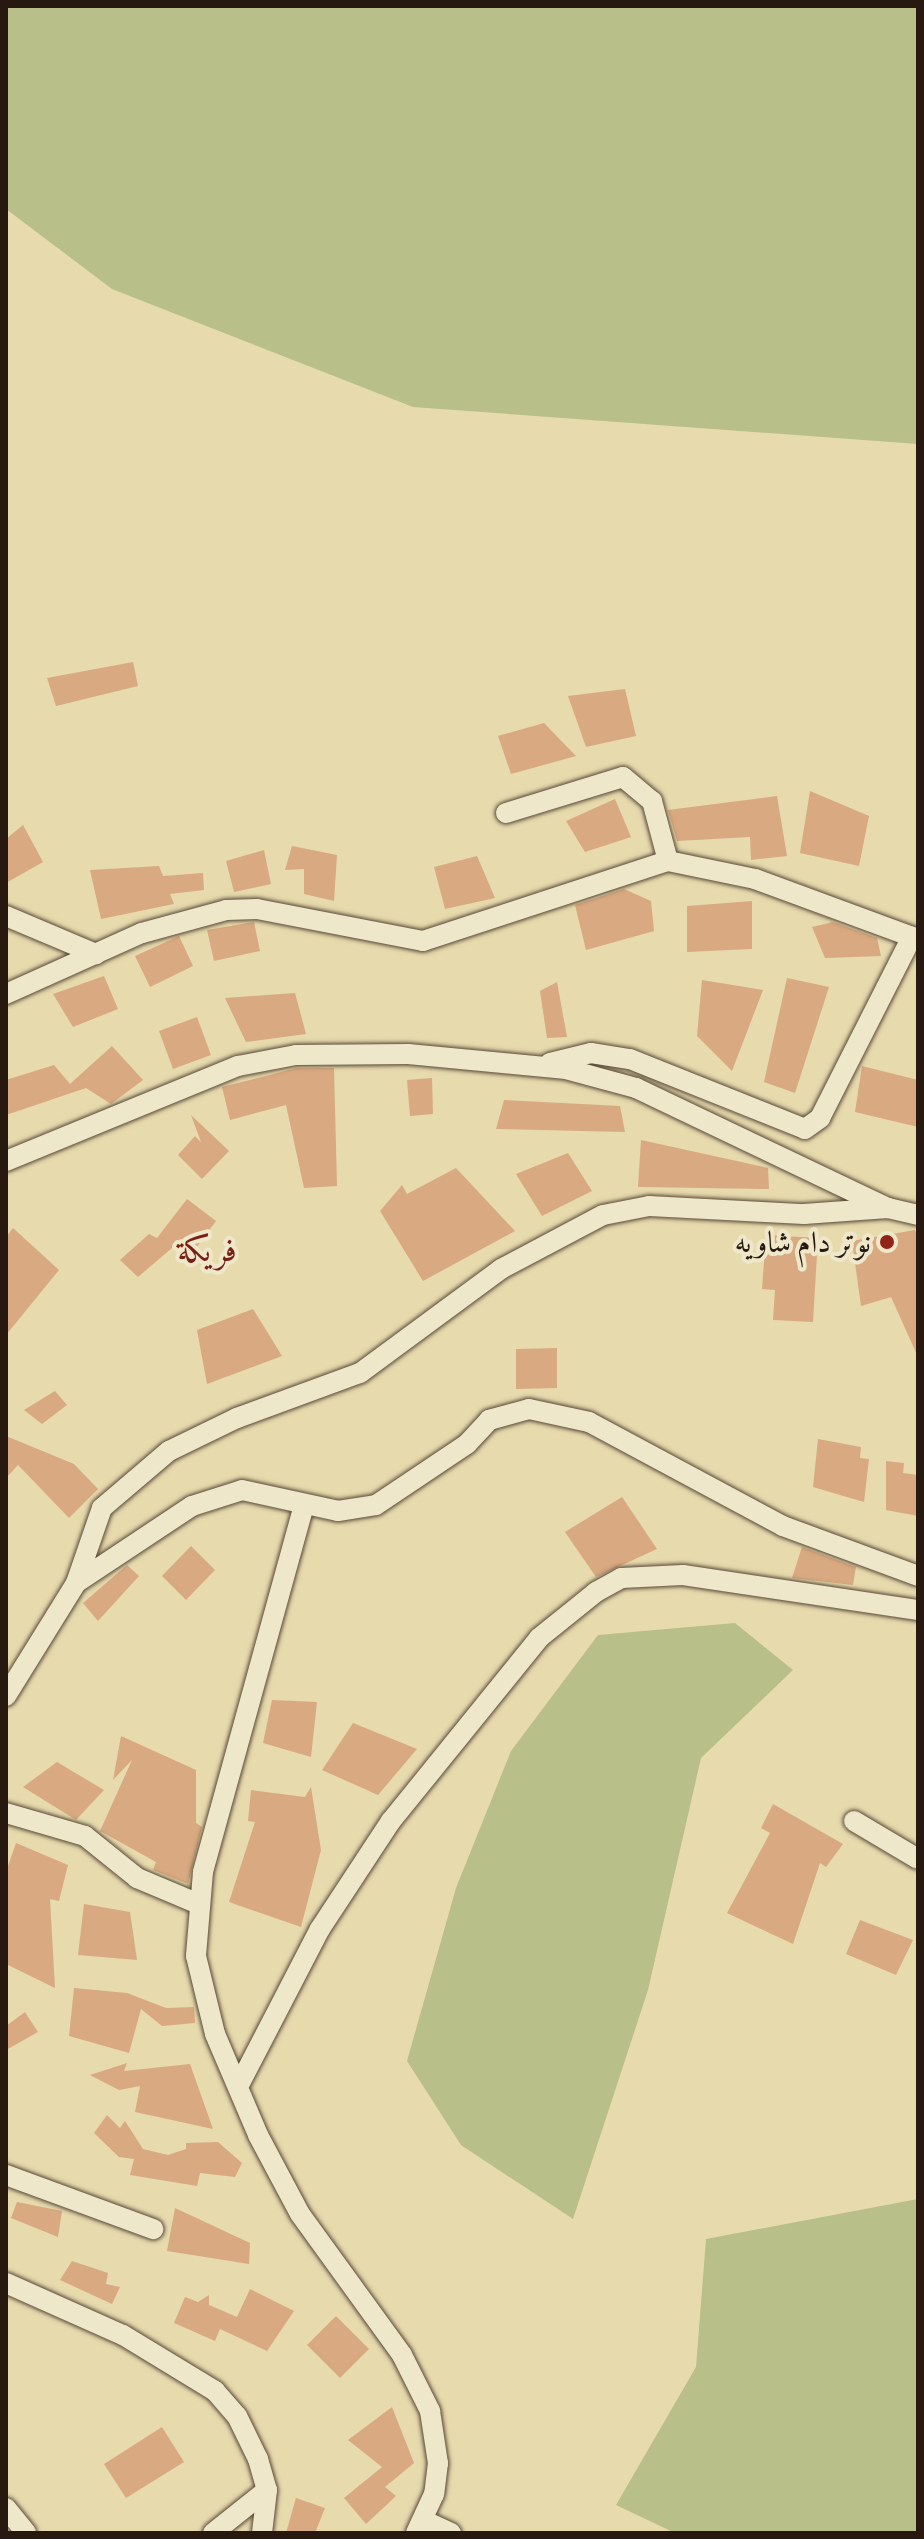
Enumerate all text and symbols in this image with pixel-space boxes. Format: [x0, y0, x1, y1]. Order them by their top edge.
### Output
place label: نوتر دام شاويه [734, 1224, 871, 1260]
district label: فريكة [177, 1230, 237, 1270]
marker: نوتر دام شاويه [878, 1233, 896, 1251]

